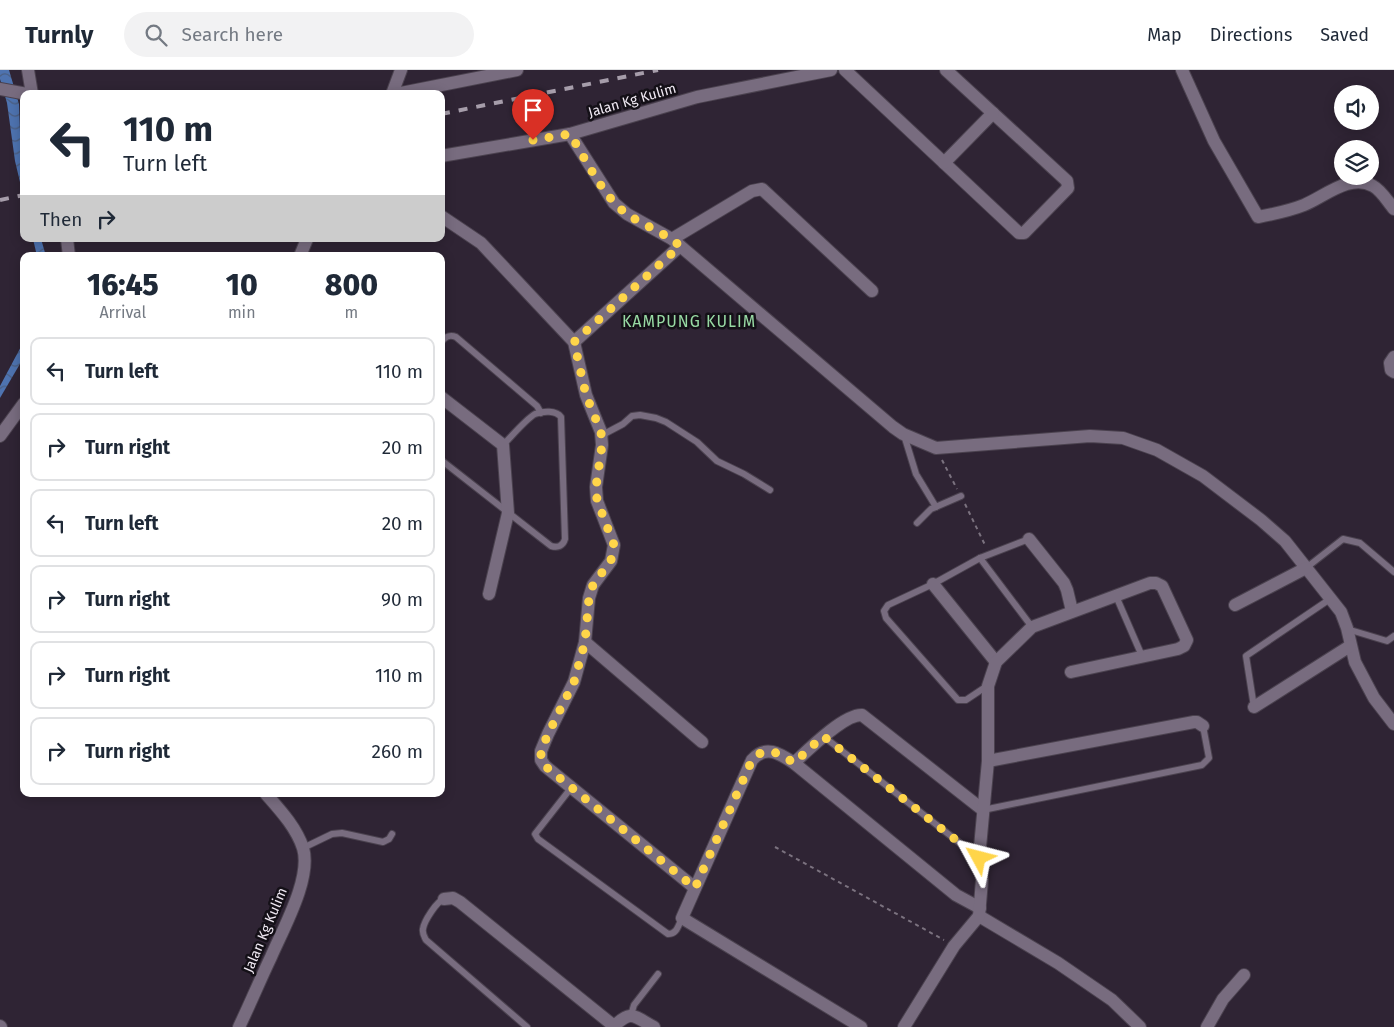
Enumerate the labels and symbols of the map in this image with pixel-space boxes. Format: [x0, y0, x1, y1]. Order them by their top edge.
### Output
street label: Jalan Kg Kulim [586, 80, 678, 121]
pin [512, 89, 554, 140]
district label: KAMPUNG KULIM [622, 312, 756, 331]
position arrow [952, 831, 1004, 883]
street label: Jalan Kg Kulim [240, 885, 291, 975]

